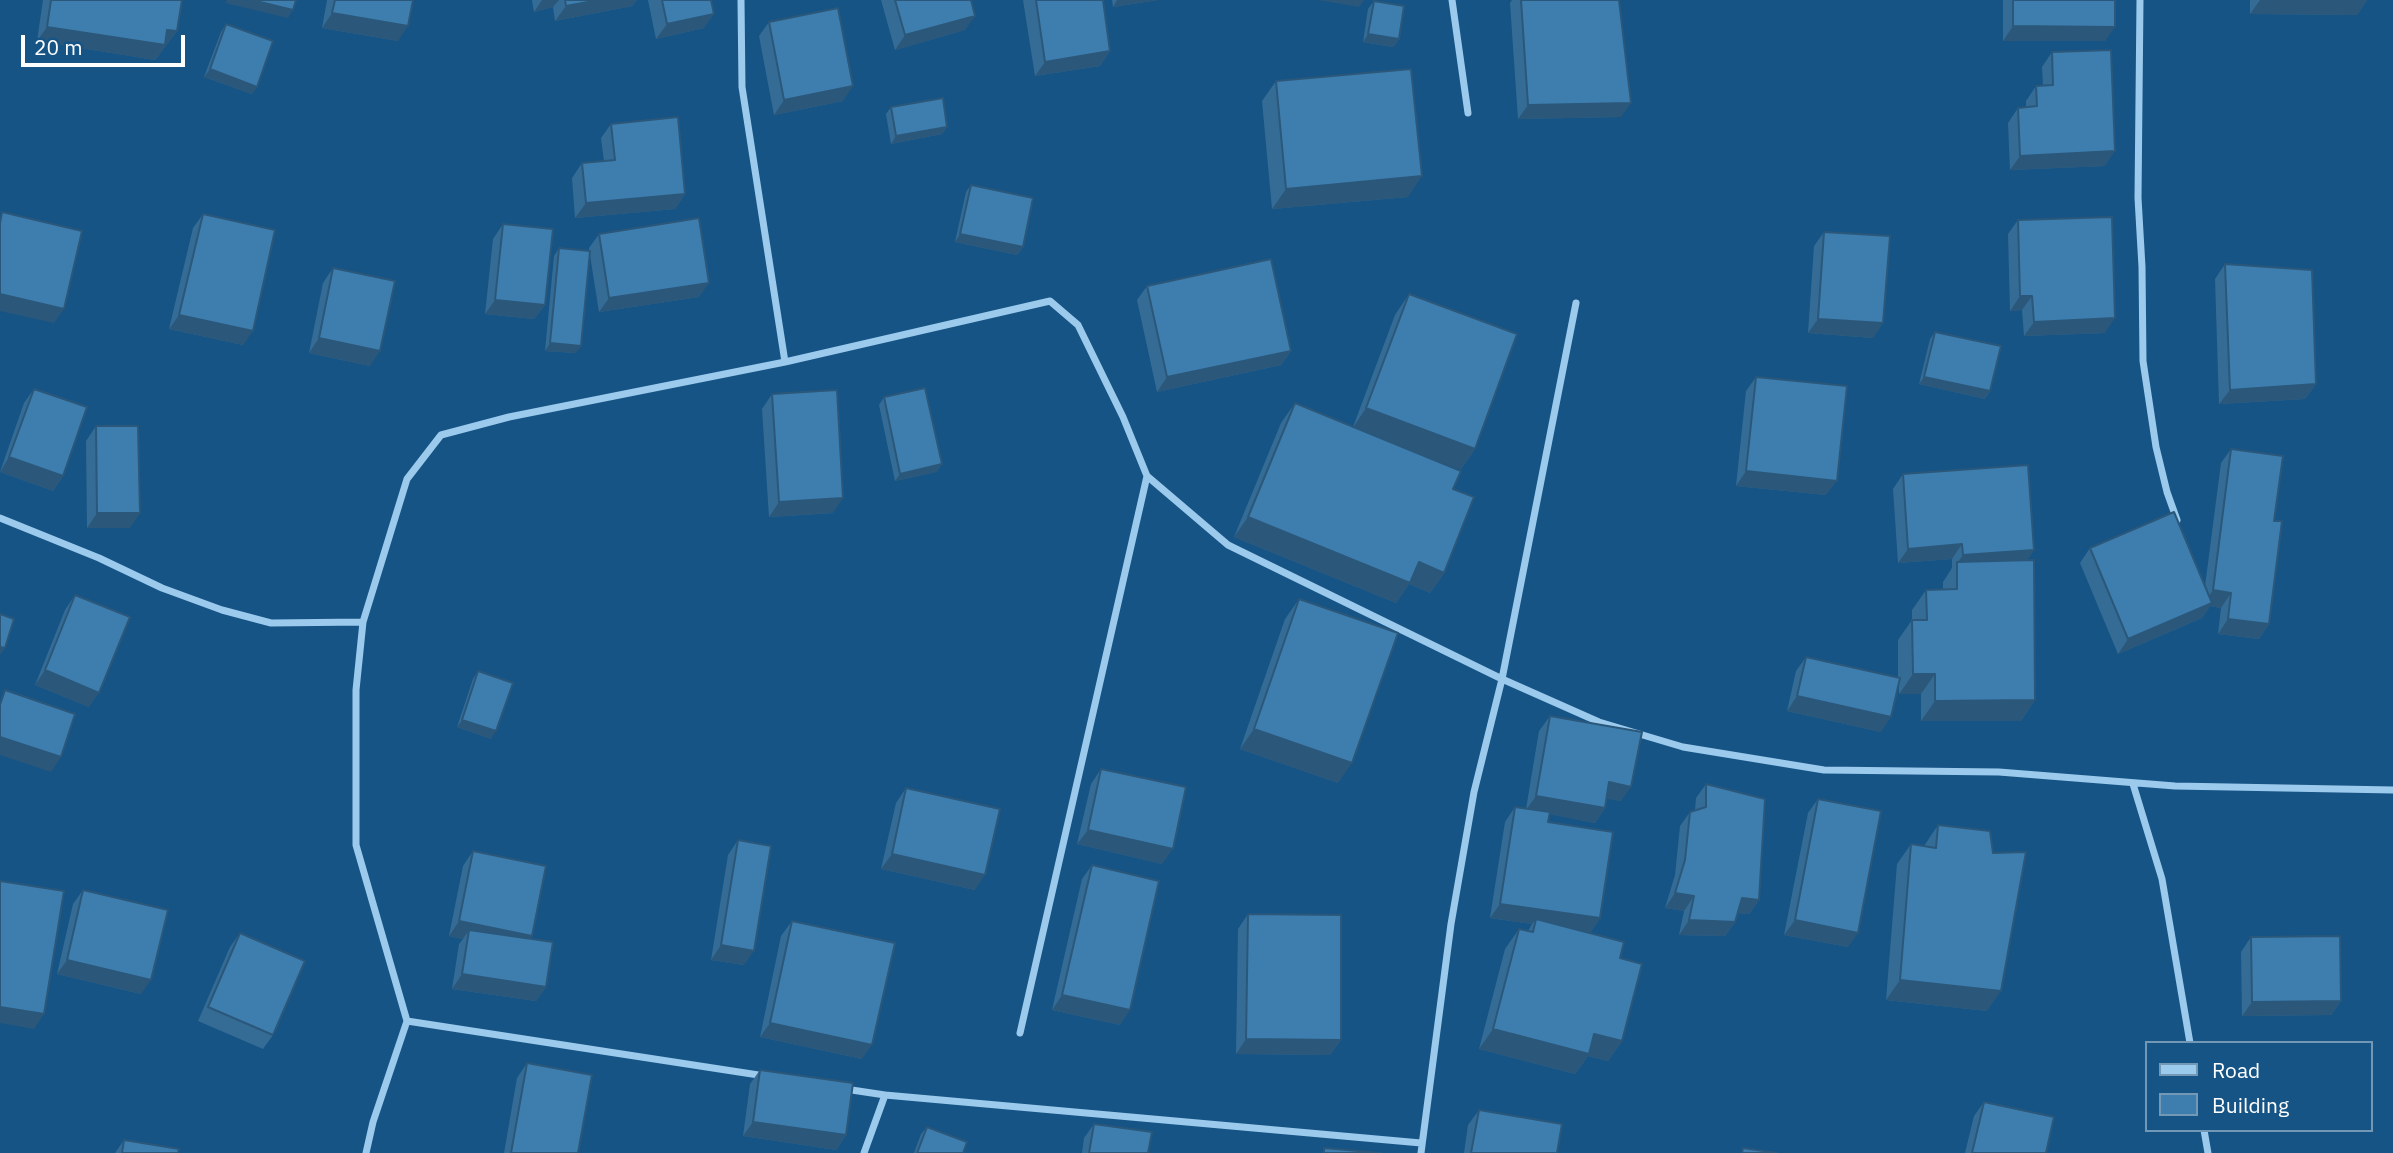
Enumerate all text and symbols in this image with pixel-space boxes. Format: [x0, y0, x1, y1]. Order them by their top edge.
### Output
scale bar [24, 21, 189, 65]
text: 20 m [34, 33, 83, 61]
legend [2144, 1041, 2372, 1132]
text: Road [2212, 1056, 2260, 1084]
text: Building [2212, 1091, 2289, 1119]

